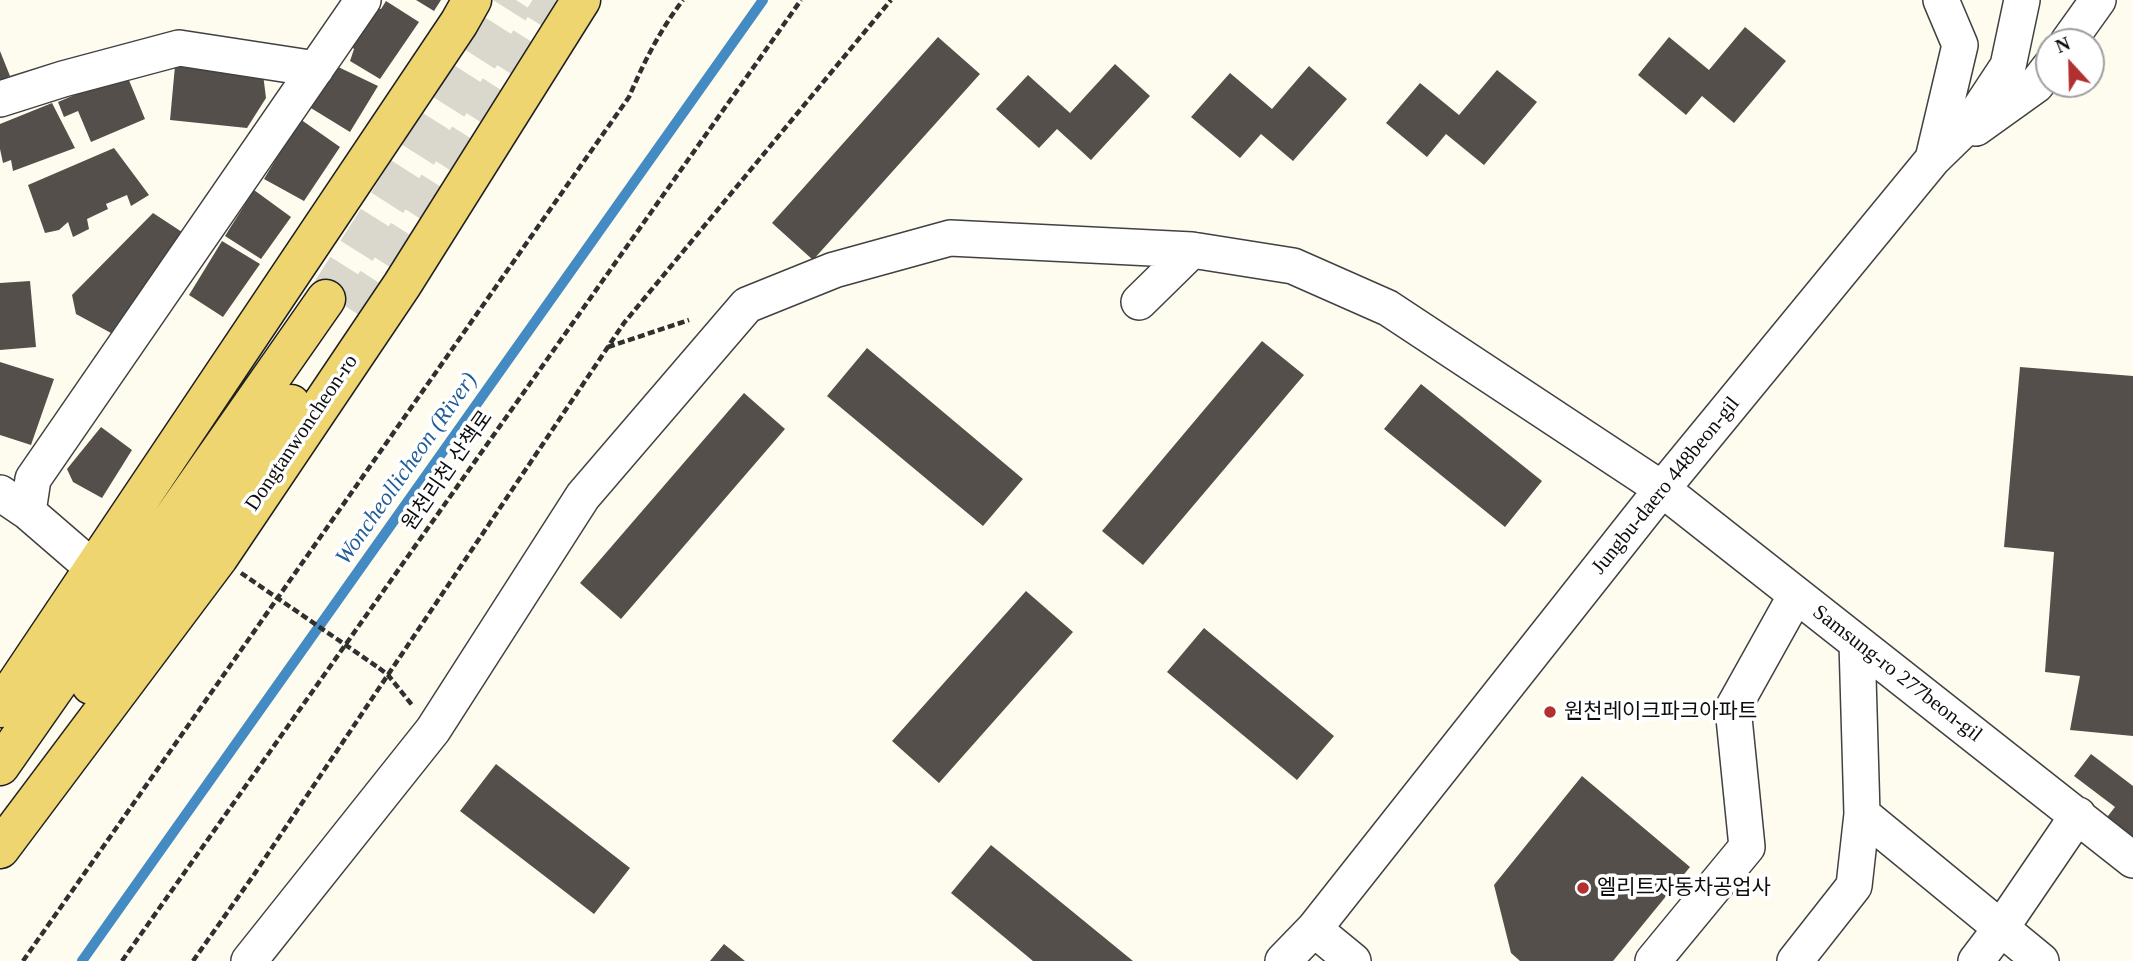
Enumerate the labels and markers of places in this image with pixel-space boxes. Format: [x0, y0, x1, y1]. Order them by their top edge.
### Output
place label: 원천레이크파크아파트 [1564, 699, 1757, 725]
marker: 원천레이크파크아파트 [1542, 704, 1558, 720]
place label: 엘리트자동차공업사 [1597, 875, 1771, 901]
marker: 엘리트자동차공업사 [1575, 880, 1591, 896]

